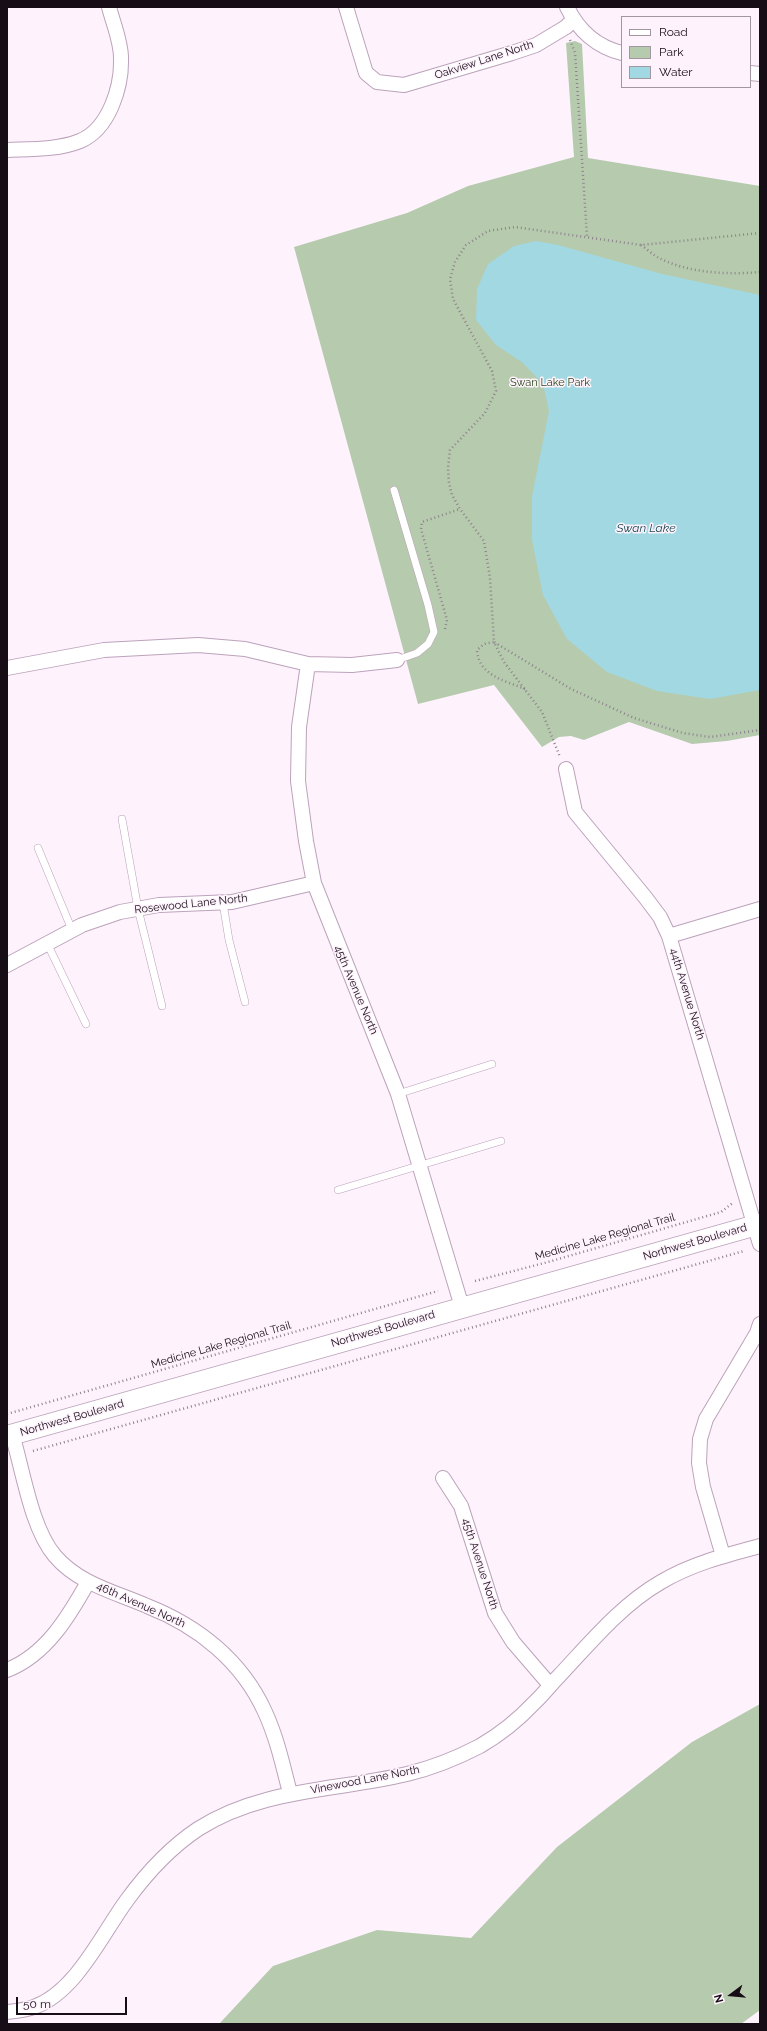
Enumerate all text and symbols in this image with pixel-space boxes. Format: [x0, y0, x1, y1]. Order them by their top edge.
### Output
legend [621, 16, 751, 88]
text: Road [659, 25, 688, 39]
street label: Oakview Lane North [433, 38, 535, 82]
text: Park [659, 45, 684, 59]
text: Water [659, 65, 693, 79]
park label: Swan Lake Park [510, 376, 590, 390]
water label: Swan Lake [616, 521, 676, 535]
street label: Rosewood Lane North [134, 891, 248, 917]
street label: 45th Avenue North [331, 944, 381, 1036]
street label: 44th Avenue North [667, 947, 707, 1041]
street label: Medicine Lake Regional Trail [534, 1211, 676, 1263]
street label: Northwest Boulevard [641, 1221, 749, 1263]
street label: Northwest Boulevard [329, 1308, 437, 1350]
street label: Medicine Lake Regional Trail [150, 1319, 292, 1371]
street label: Northwest Boulevard [18, 1397, 126, 1439]
street label: 45th Avenue North [459, 1517, 501, 1611]
street label: 46th Avenue North [95, 1579, 187, 1631]
street label: Vinewood Lane North [309, 1763, 421, 1797]
north arrow [711, 1975, 751, 2015]
scale bar [18, 1989, 129, 2015]
text: N [712, 1993, 726, 2004]
text: 50 m [23, 1997, 51, 2011]

